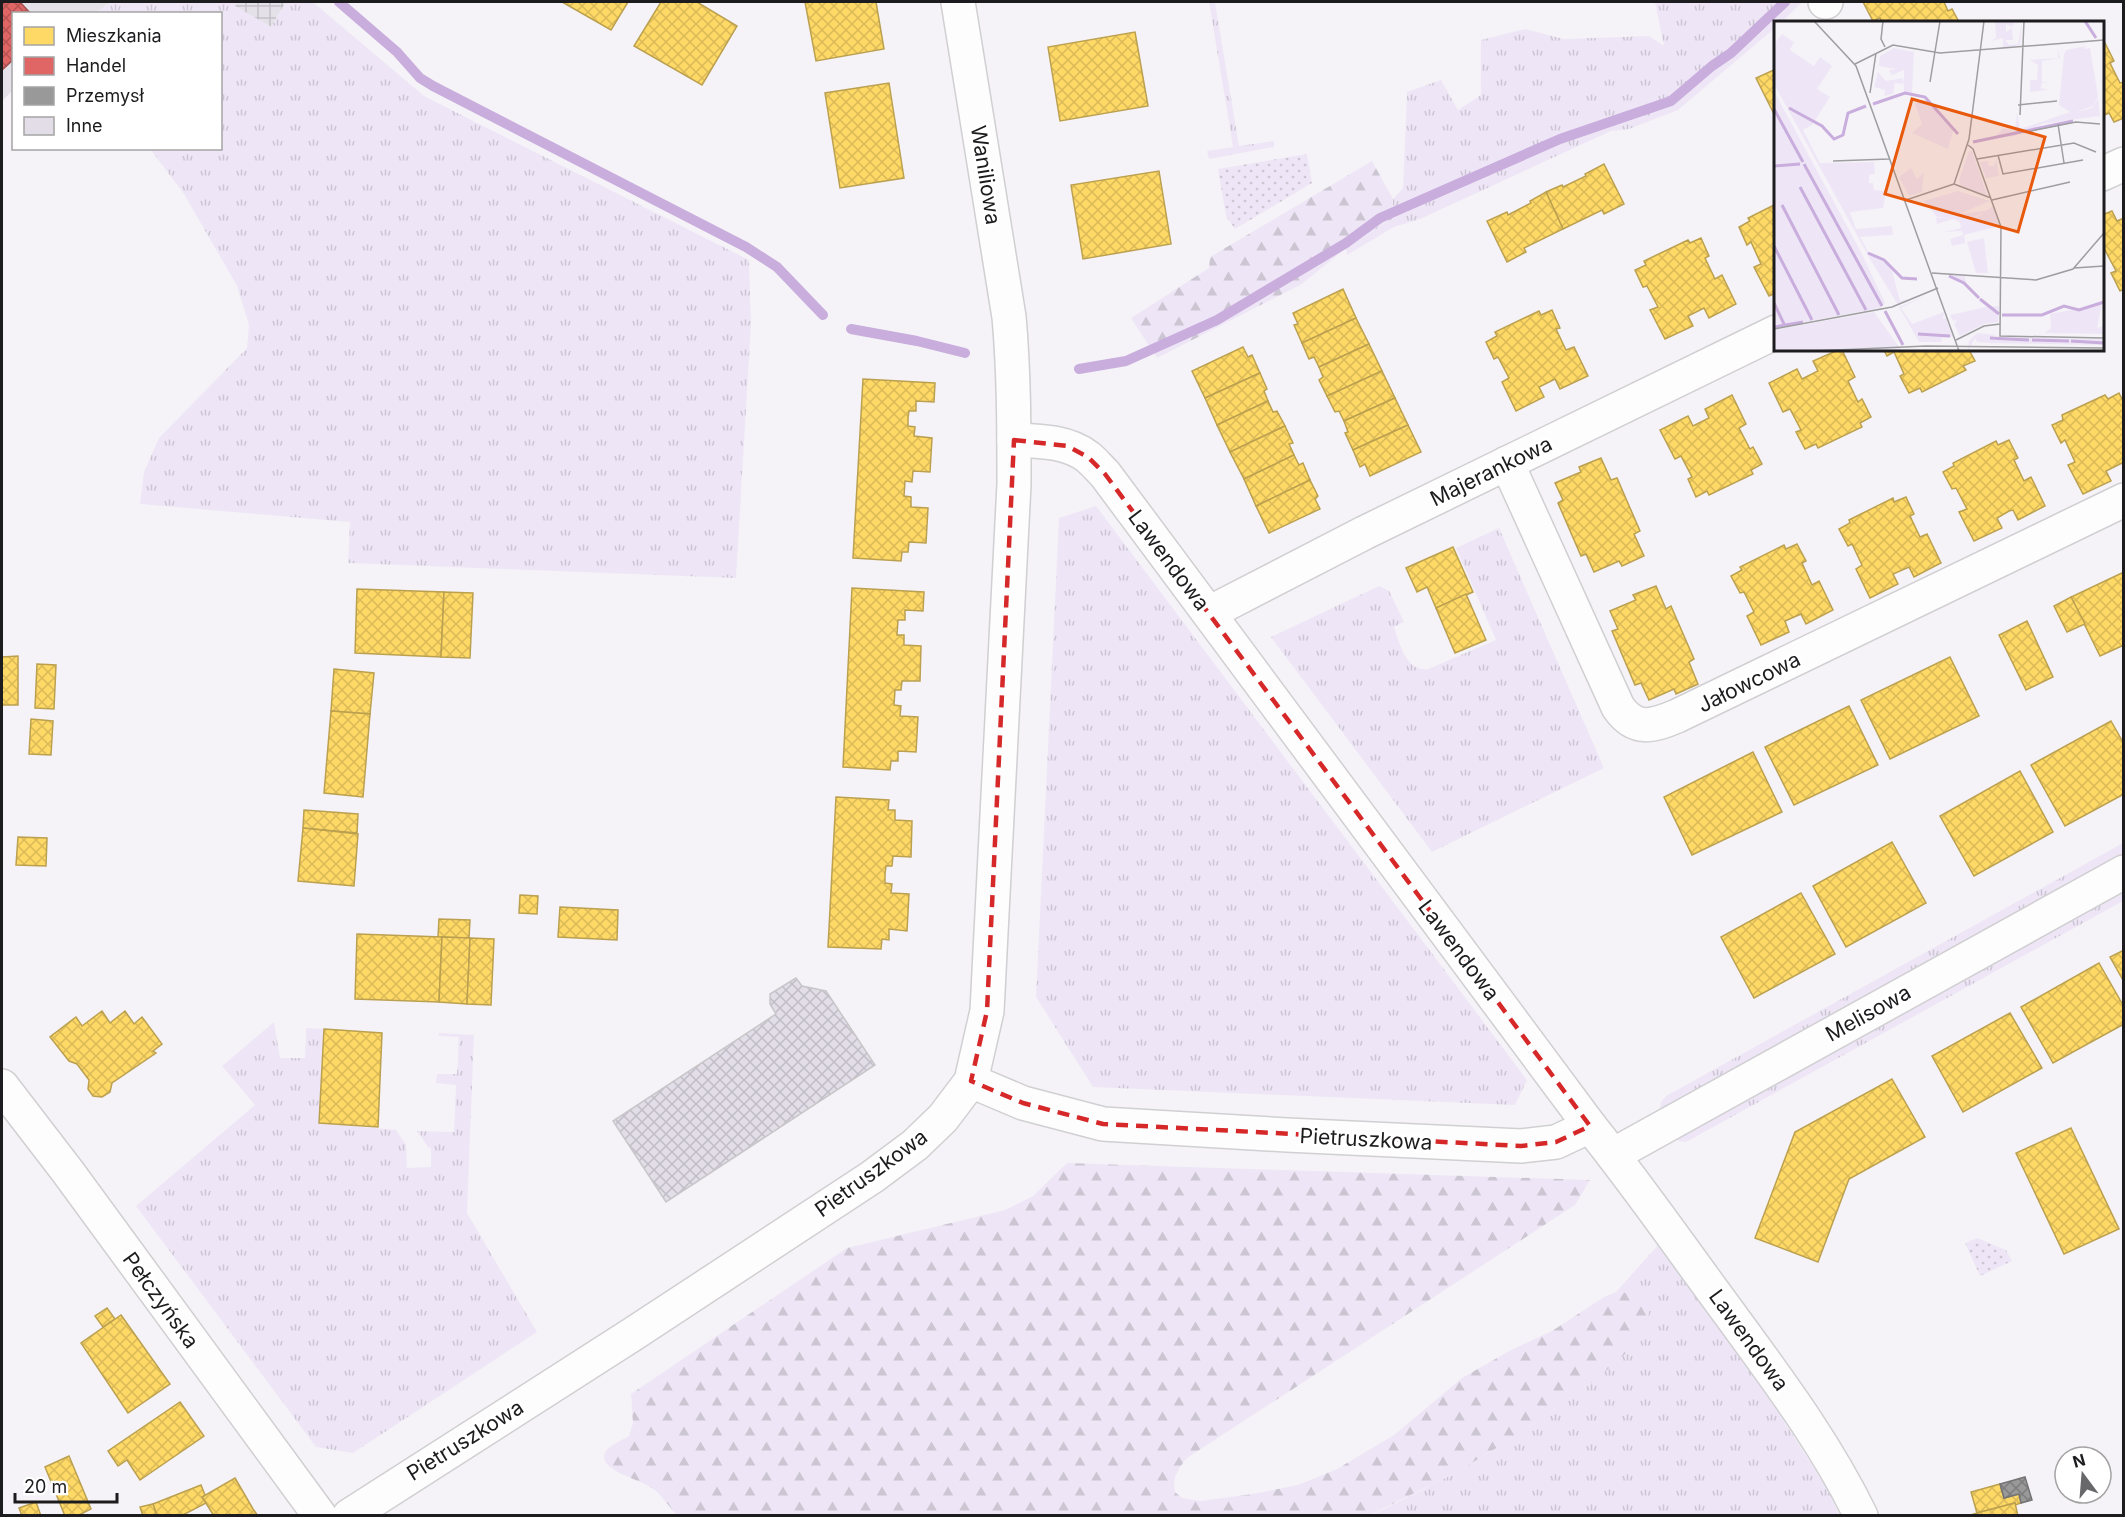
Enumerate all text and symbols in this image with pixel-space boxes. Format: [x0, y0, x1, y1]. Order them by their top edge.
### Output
legend [12, 12, 222, 150]
inset map [1774, 21, 2104, 351]
text: Mieszkania [66, 25, 162, 46]
text: Handel [66, 55, 126, 76]
text: Przemysł [66, 85, 145, 106]
text: Inne [66, 115, 103, 136]
street label: Waniliowa [966, 124, 1006, 226]
street label: Majerankowa [1426, 431, 1556, 511]
street label: Lawendowa [1123, 505, 1215, 615]
street label: Jałowcowa [1694, 646, 1804, 718]
street label: Lawendowa [1413, 895, 1505, 1005]
street label: Melisowa [1821, 979, 1915, 1047]
street label: Pietruszkowa [1299, 1123, 1433, 1155]
street label: Pietruszkowa [810, 1124, 932, 1222]
street label: Pełczyńska [118, 1247, 204, 1353]
street label: Lawendowa [1704, 1284, 1794, 1396]
street label: Pietruszkowa [402, 1394, 528, 1486]
north arrow [2053, 1445, 2113, 1505]
text: N [2070, 1449, 2087, 1472]
scale bar [15, 1466, 117, 1504]
text: 20 m [24, 1476, 67, 1497]

